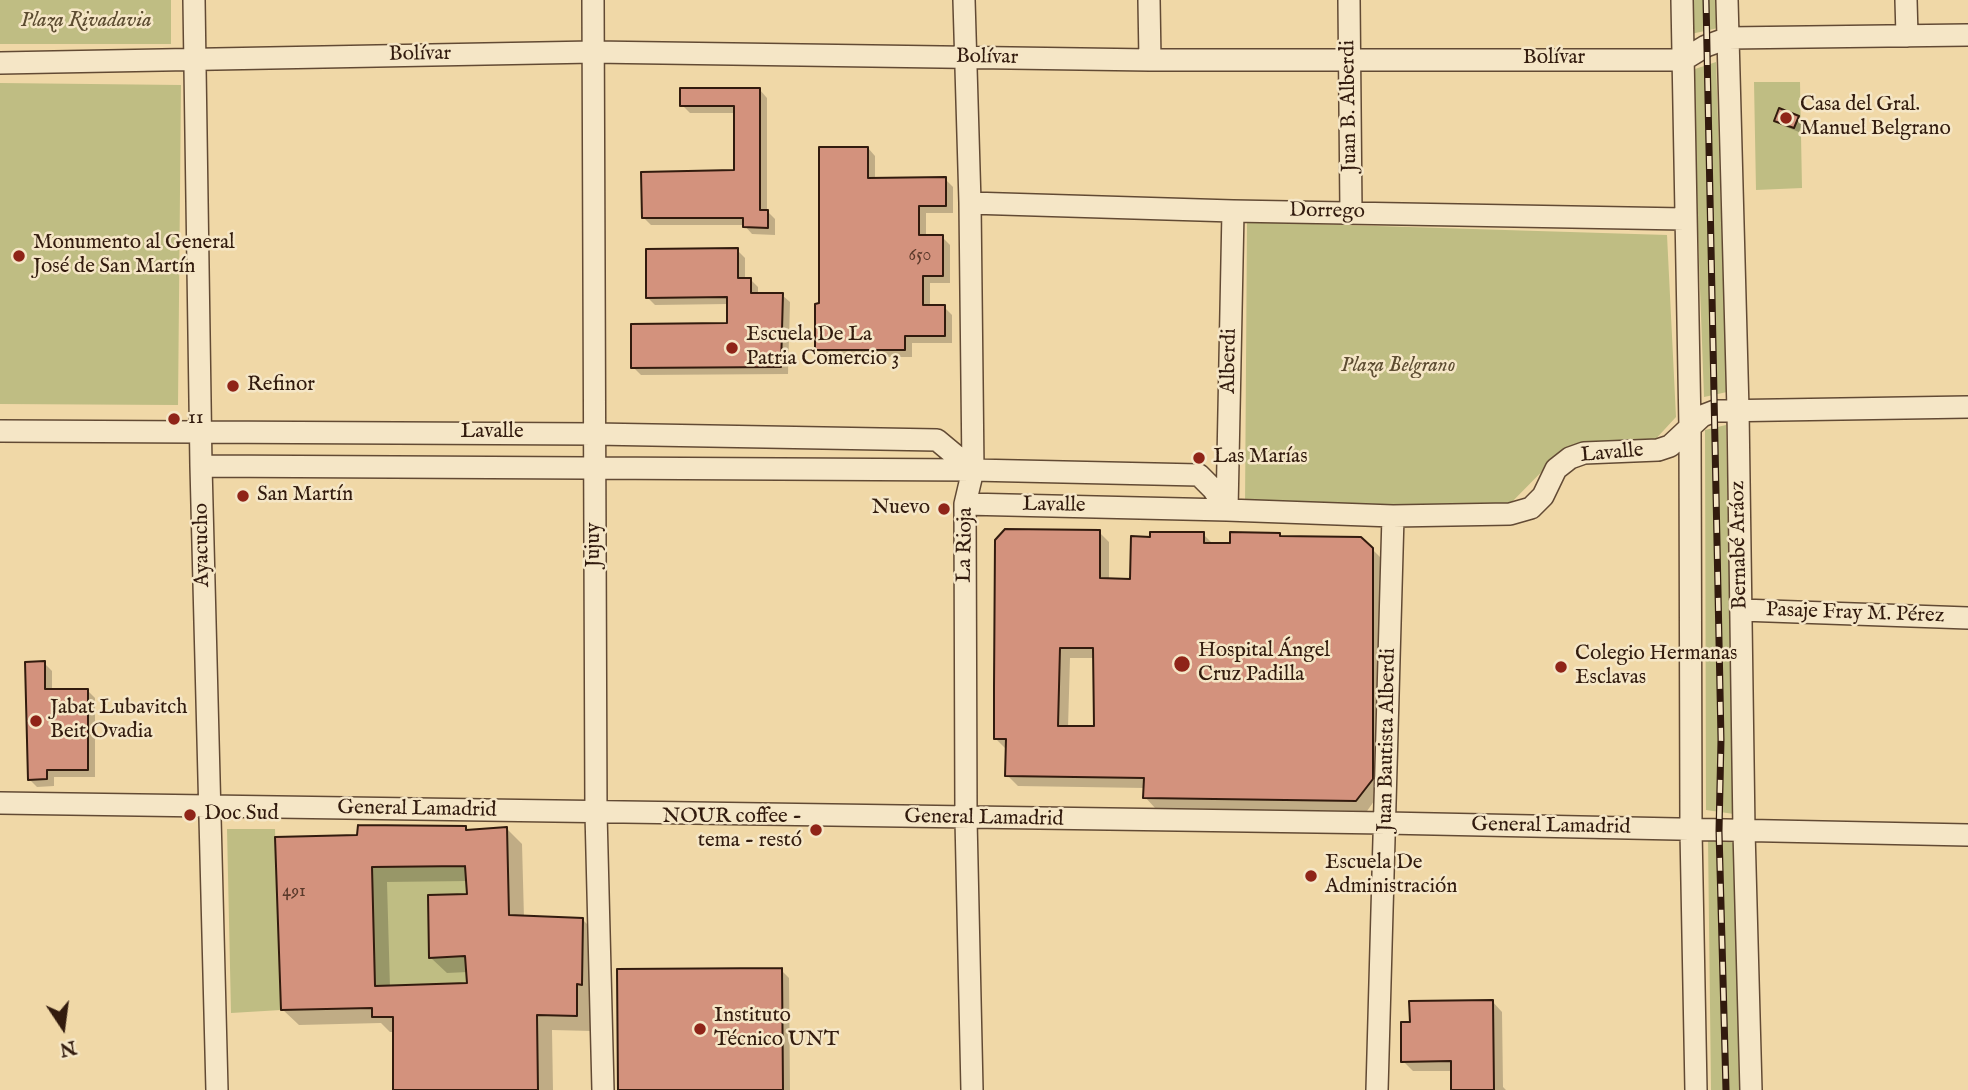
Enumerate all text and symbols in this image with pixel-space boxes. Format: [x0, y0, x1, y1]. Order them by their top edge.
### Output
park label: Plaza Rivadavia [20, 9, 152, 35]
street label: Juan B. Alberdi [1336, 40, 1364, 172]
street label: Bolívar [389, 42, 451, 68]
street label: Bolívar [956, 45, 1018, 71]
street label: Bolívar [1523, 46, 1585, 72]
place label: Casa del Gral. Manuel Belgrano [1800, 93, 1951, 143]
marker: Casa del Gral. Manuel Belgrano [1778, 110, 1794, 126]
street label: Dorrego [1289, 199, 1365, 225]
place label: Monumento al General José de San Martín [33, 231, 235, 281]
house number: 650 [909, 245, 931, 267]
marker: Monumento al General José de San Martín [11, 248, 27, 264]
place label: Escuela De La Patria Comercio 3 [746, 323, 899, 373]
street label: Alberdi [1217, 328, 1243, 394]
marker: Escuela De La Patria Comercio 3 [724, 340, 740, 356]
park label: Plaza Belgrano [1341, 354, 1455, 380]
place label: Refinor [247, 373, 315, 399]
marker: Refinor [225, 378, 241, 394]
place label: 11 [188, 406, 204, 432]
marker: 11 [166, 411, 182, 427]
street label: Lavalle [460, 420, 524, 446]
street label: Lavalle [1579, 439, 1645, 469]
place label: Las Marías [1213, 445, 1308, 471]
marker: Las Marías [1191, 450, 1207, 466]
street label: Bernabé Aráoz [1726, 480, 1754, 610]
place label: San Martín [257, 483, 353, 509]
marker: San Martín [235, 488, 251, 504]
street label: Lavalle [1022, 493, 1086, 519]
place label: Nuevo [871, 496, 930, 522]
marker: Nuevo [936, 501, 952, 517]
street label: Ayacucho [190, 503, 216, 587]
street label: La Rioja [953, 507, 979, 583]
street label: Jujuy [582, 522, 608, 568]
street label: Pasaje Fray M. Pérez [1765, 598, 1945, 630]
place label: Hospital Ángel Cruz Padilla [1198, 639, 1330, 689]
place label: Colegio Hermanas Esclavas [1575, 642, 1737, 692]
street label: Juan Bautista Alberdi [1374, 648, 1402, 832]
marker: Hospital Ángel Cruz Padilla [1172, 654, 1192, 674]
marker: Colegio Hermanas Esclavas [1553, 659, 1569, 675]
place label: Jabat Lubavitch Beit Ovadia [50, 696, 187, 746]
marker: Jabat Lubavitch Beit Ovadia [28, 713, 44, 729]
street label: General Lamadrid [337, 796, 497, 824]
place label: Doc Sud [204, 802, 279, 828]
place label: NOUR coffee - tema - restó [662, 805, 802, 855]
street label: General Lamadrid [904, 805, 1064, 833]
marker: Doc Sud [182, 807, 198, 823]
street label: General Lamadrid [1471, 813, 1631, 841]
marker: NOUR coffee - tema - restó [808, 822, 824, 838]
place label: Escuela De Administración [1325, 851, 1457, 901]
marker: Escuela De Administración [1303, 868, 1319, 884]
house number: 491 [282, 881, 306, 903]
north arrow [28, 992, 98, 1062]
place label: Instituto Técnico UNT [714, 1004, 839, 1054]
marker: Instituto Técnico UNT [692, 1021, 708, 1037]
text: N [57, 1034, 78, 1061]

